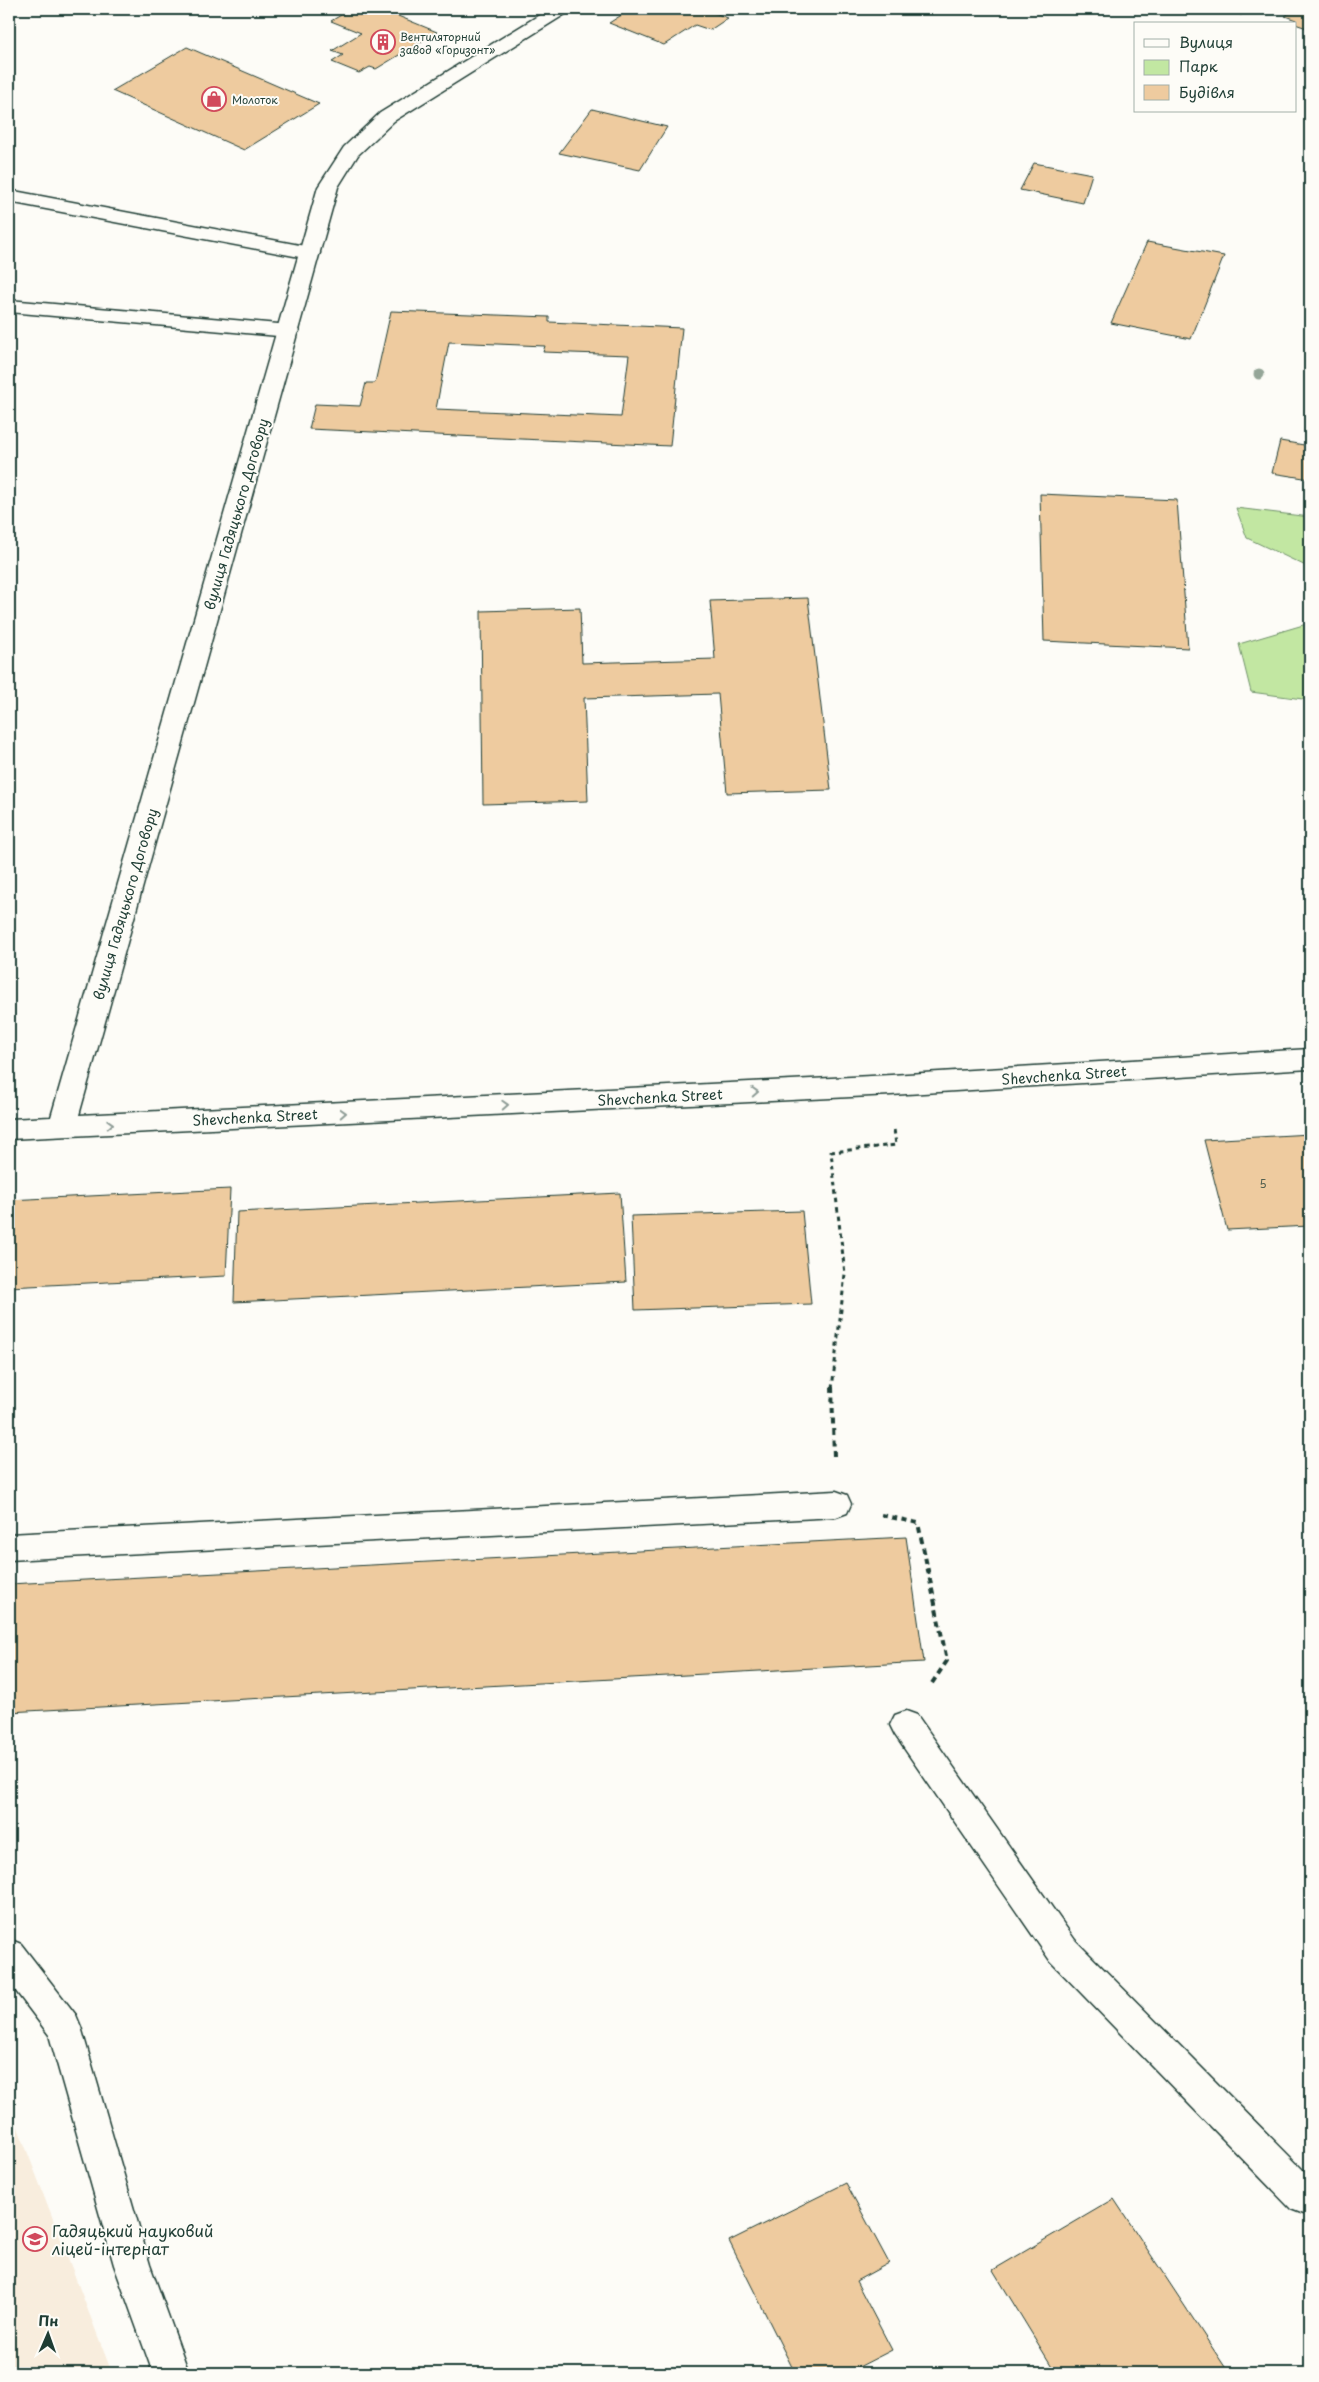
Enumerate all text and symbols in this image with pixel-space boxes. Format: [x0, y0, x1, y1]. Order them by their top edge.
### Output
legend [1134, 22, 1296, 112]
place label: Вентиляторний завод «Горизонт» [399, 28, 495, 58]
building icon: Вентиляторний завод «Горизонт» [370, 29, 396, 55]
text: Вулиця [1179, 30, 1233, 53]
text: Парк [1179, 54, 1218, 77]
text: Будівля [1179, 80, 1235, 103]
shop icon: Молоток [201, 86, 227, 112]
place label: Молоток [232, 91, 278, 108]
street label: вулиця Гадяцького Договору [199, 416, 273, 612]
street label: вулиця Гадяцького Договору [88, 806, 162, 1002]
street label: Shevchenka Street [1001, 1060, 1128, 1090]
street label: Shevchenka Street [597, 1083, 723, 1111]
one-way arrow [751, 1087, 759, 1098]
one-way arrow [501, 1099, 509, 1110]
street label: Shevchenka Street [192, 1103, 318, 1131]
one-way arrow [339, 1107, 347, 1118]
one-way arrow [107, 1119, 115, 1130]
house number: 5 [1259, 1175, 1267, 1192]
place label: Гадяцький науковий ліцей-інтернат [51, 2218, 213, 2260]
school or university icon: Гадяцький науковий ліцей-інтернат [22, 2226, 48, 2252]
north arrow [22, 2310, 72, 2360]
text: Пн [38, 2310, 59, 2331]

